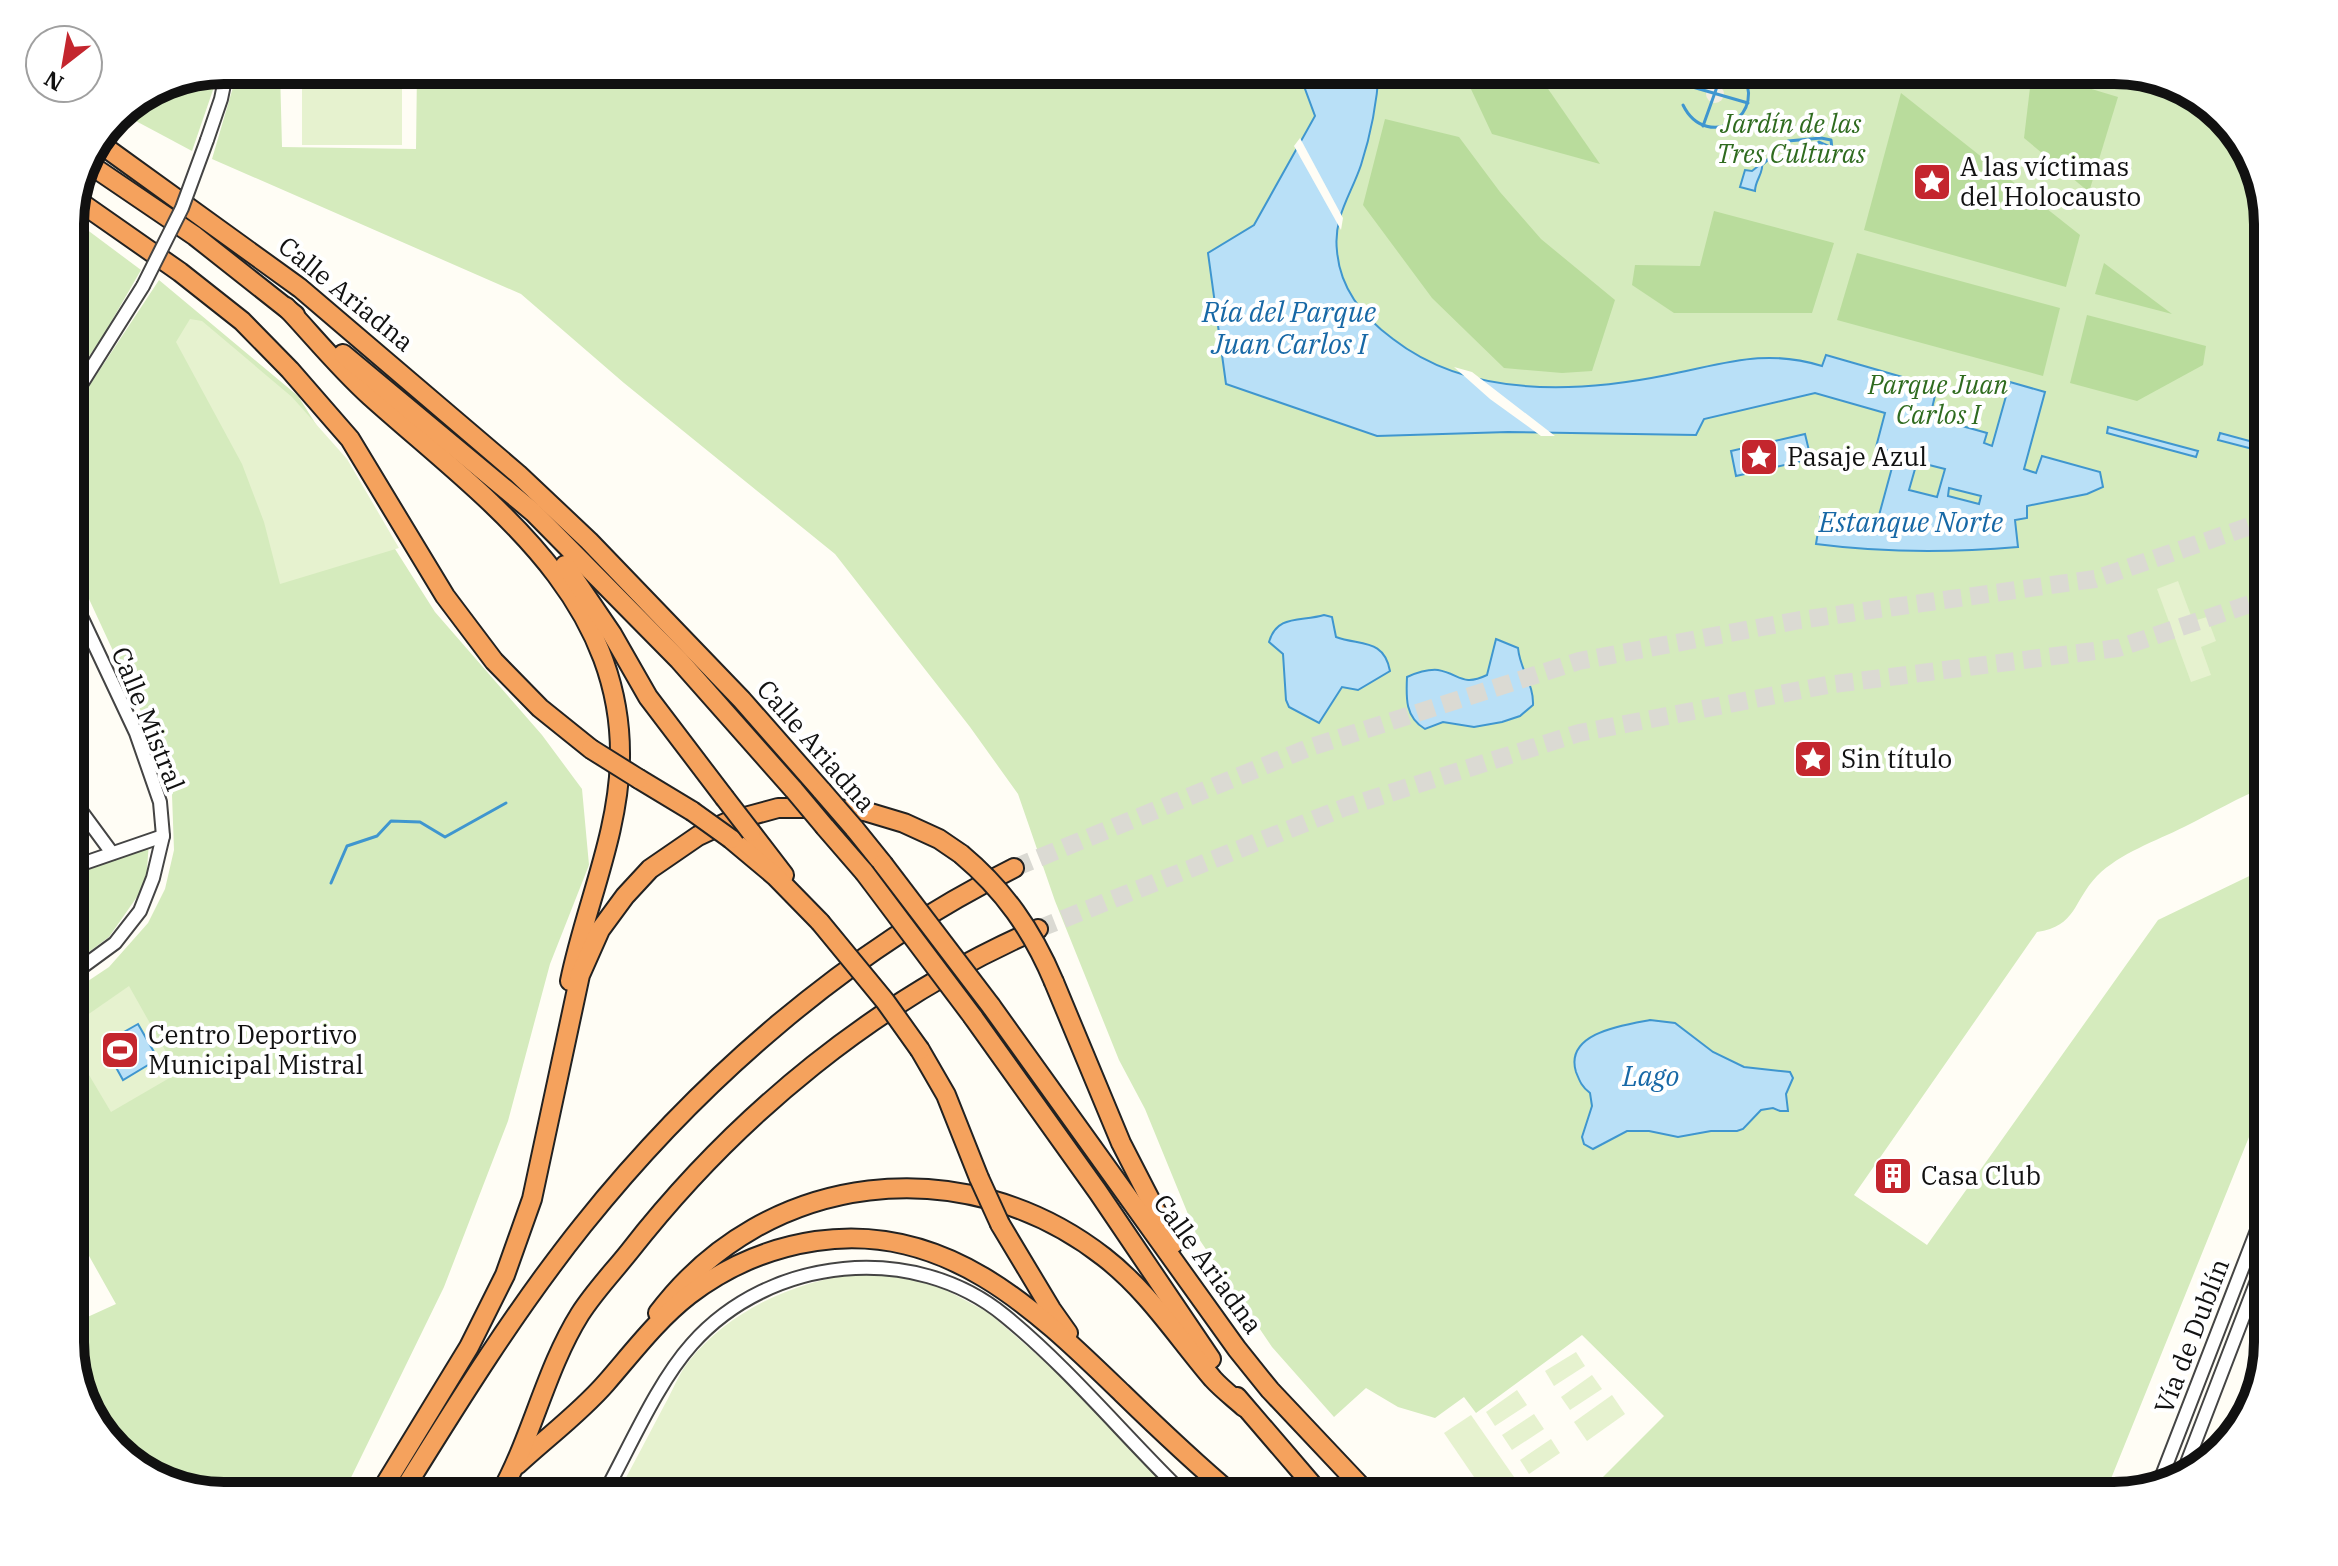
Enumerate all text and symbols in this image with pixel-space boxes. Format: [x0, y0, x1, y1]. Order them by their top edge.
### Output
north arrow [24, 24, 104, 104]
text: N [39, 65, 68, 98]
park label: Jardín de las Tres Culturas [1716, 106, 1866, 170]
place label: A las víctimas del Holocausto [1960, 149, 2141, 213]
place icon: A las víctimas del Holocausto [1911, 161, 1953, 203]
street label: Calle Ariadna [272, 228, 421, 358]
water label: Ría del Parque Juan Carlos I [1201, 293, 1377, 362]
park label: Parque Juan Carlos I [1867, 367, 2008, 431]
place icon: Pasaje Azul [1738, 436, 1780, 478]
place label: Pasaje Azul [1787, 439, 1927, 473]
water label: Estanque Norte [1818, 503, 2004, 540]
street label: Calle Mistral [105, 642, 193, 796]
street label: Calle Ariadna [750, 672, 884, 819]
place icon: Sin título [1792, 738, 1834, 780]
place label: Sin título [1841, 741, 1952, 775]
place label: Centro Deportivo Municipal Mistral [148, 1017, 363, 1081]
sports icon: Centro Deportivo Municipal Mistral [99, 1029, 141, 1071]
water label: Lago [1622, 1057, 1679, 1094]
building icon: Casa Club [1872, 1155, 1914, 1197]
place label: Casa Club [1921, 1158, 2041, 1192]
street label: Calle Ariadna [1147, 1187, 1271, 1340]
street label: Vía de Dublín [2146, 1253, 2236, 1418]

